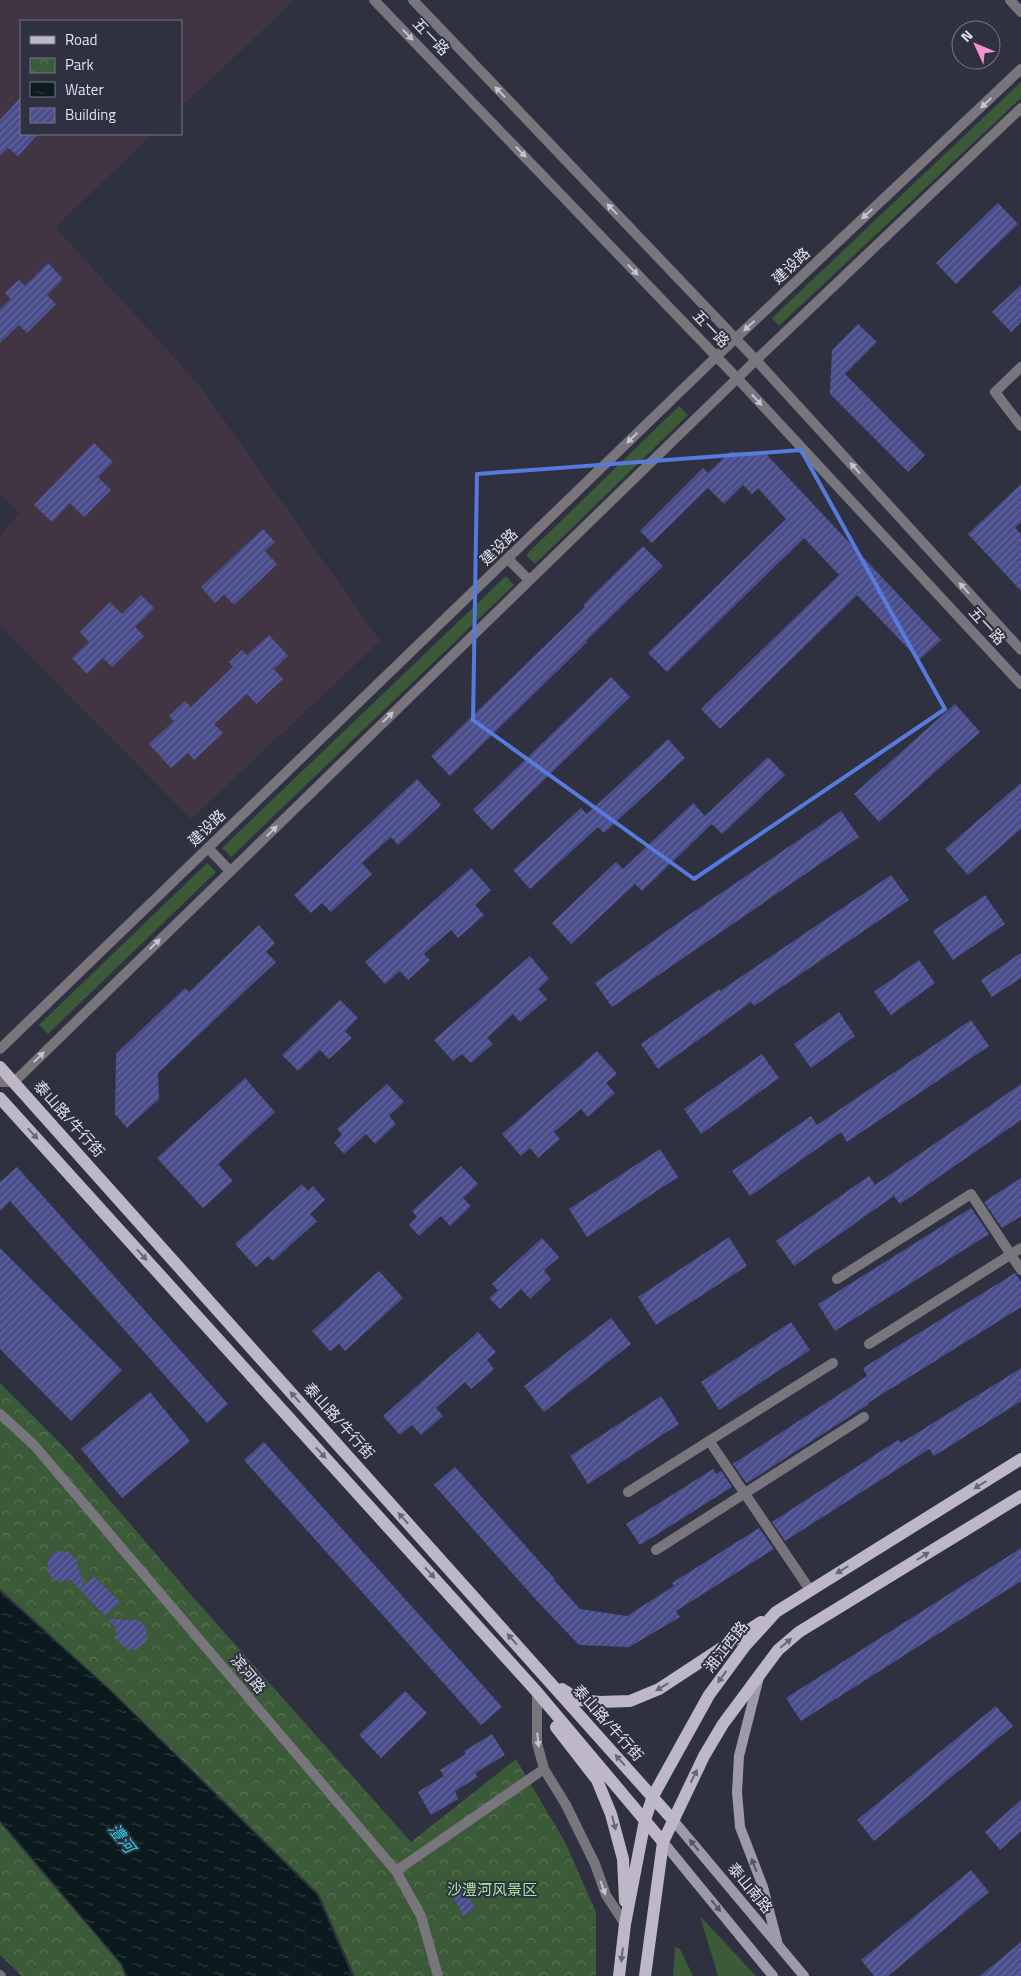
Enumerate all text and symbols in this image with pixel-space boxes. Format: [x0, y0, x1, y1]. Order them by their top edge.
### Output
street label: 五一路 [407, 12, 455, 61]
legend [20, 20, 182, 135]
north arrow [951, 20, 1001, 70]
text: N [955, 25, 977, 46]
text: Road [65, 28, 97, 51]
one-way arrow [402, 29, 414, 41]
text: Park [65, 53, 94, 76]
text: Water [65, 78, 104, 101]
one-way arrow [494, 86, 506, 98]
one-way arrow [980, 97, 992, 109]
text: Building [65, 103, 116, 126]
one-way arrow [515, 146, 527, 158]
one-way arrow [606, 204, 618, 216]
one-way arrow [862, 208, 874, 220]
street label: 建设路 [766, 242, 815, 289]
one-way arrow [627, 263, 639, 275]
street label: 五一路 [687, 304, 735, 353]
one-way arrow [744, 320, 756, 332]
one-way arrow [751, 393, 763, 405]
one-way arrow [626, 432, 638, 444]
one-way arrow [849, 462, 861, 474]
street label: 建设路 [474, 523, 523, 571]
one-way arrow [959, 581, 970, 594]
street label: 五一路 [964, 601, 1011, 650]
one-way arrow [382, 711, 394, 723]
street label: 建设路 [182, 804, 231, 852]
one-way arrow [265, 825, 277, 837]
one-way arrow [149, 938, 161, 950]
one-way arrow [33, 1051, 45, 1063]
street label: 泰山路/牛行街 [29, 1075, 110, 1162]
one-way arrow [27, 1128, 39, 1140]
one-way arrow [136, 1248, 148, 1260]
street label: 泰山路/牛行街 [299, 1377, 380, 1464]
one-way arrow [289, 1391, 301, 1403]
one-way arrow [315, 1447, 327, 1459]
one-way arrow [973, 1480, 986, 1489]
one-way arrow [398, 1511, 409, 1524]
one-way arrow [917, 1551, 930, 1560]
one-way arrow [835, 1566, 848, 1575]
one-way arrow [424, 1567, 436, 1579]
street label: 湘江西路 [698, 1616, 753, 1677]
one-way arrow [507, 1633, 518, 1645]
one-way arrow [780, 1637, 792, 1649]
street label: 滨河路 [225, 1649, 272, 1698]
one-way arrow [717, 1670, 727, 1684]
street label: 泰山路/牛行街 [568, 1679, 649, 1766]
one-way arrow [655, 1682, 668, 1691]
one-way arrow [534, 1733, 542, 1749]
one-way arrow [614, 1755, 626, 1767]
one-way arrow [690, 1769, 698, 1783]
one-way arrow [610, 1816, 618, 1831]
water label: 澧河 [103, 1818, 143, 1860]
one-way arrow [689, 1839, 700, 1851]
street label: 泰山南路 [722, 1857, 778, 1918]
one-way arrow [750, 1857, 758, 1872]
park label: 沙澧河风景区 [447, 1878, 537, 1901]
one-way arrow [599, 1881, 607, 1896]
one-way arrow [710, 1900, 721, 1913]
one-way arrow [617, 1947, 625, 1963]

